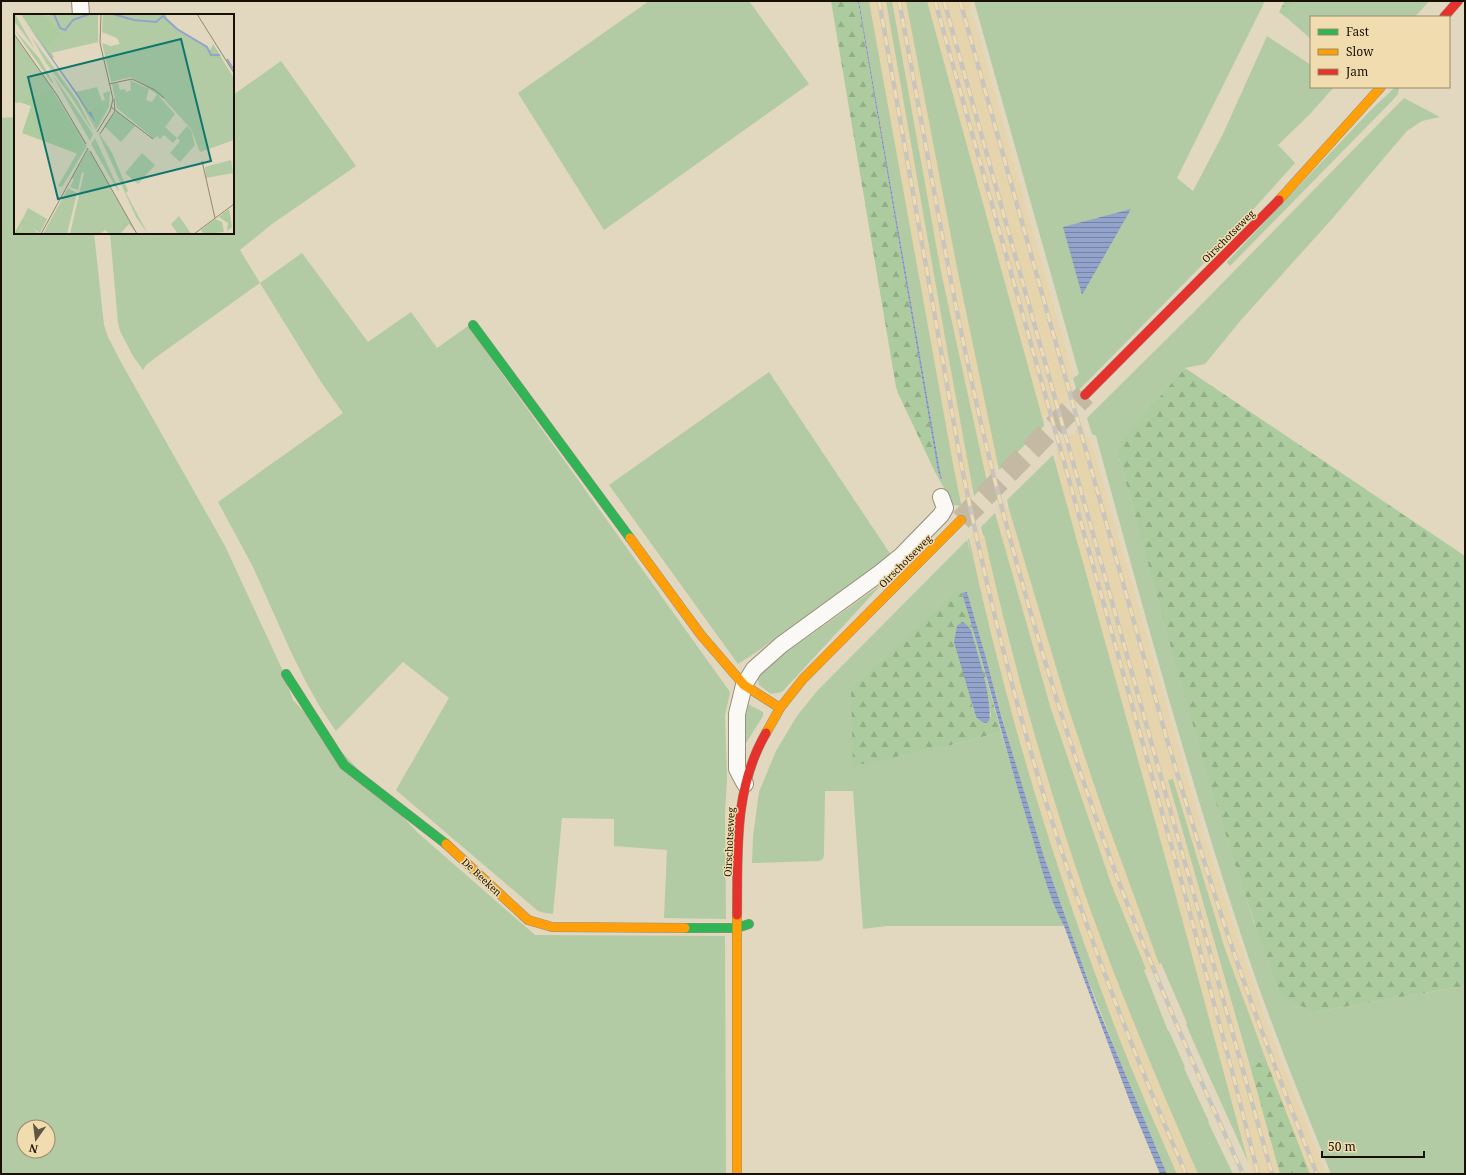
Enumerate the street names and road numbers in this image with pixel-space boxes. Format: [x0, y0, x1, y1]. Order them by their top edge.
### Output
street label: Oirschotseweg [1198, 206, 1258, 266]
street label: Oirschotseweg [875, 531, 935, 591]
street label: Oirschotseweg [720, 806, 738, 877]
street label: De Beeken [459, 855, 505, 900]

